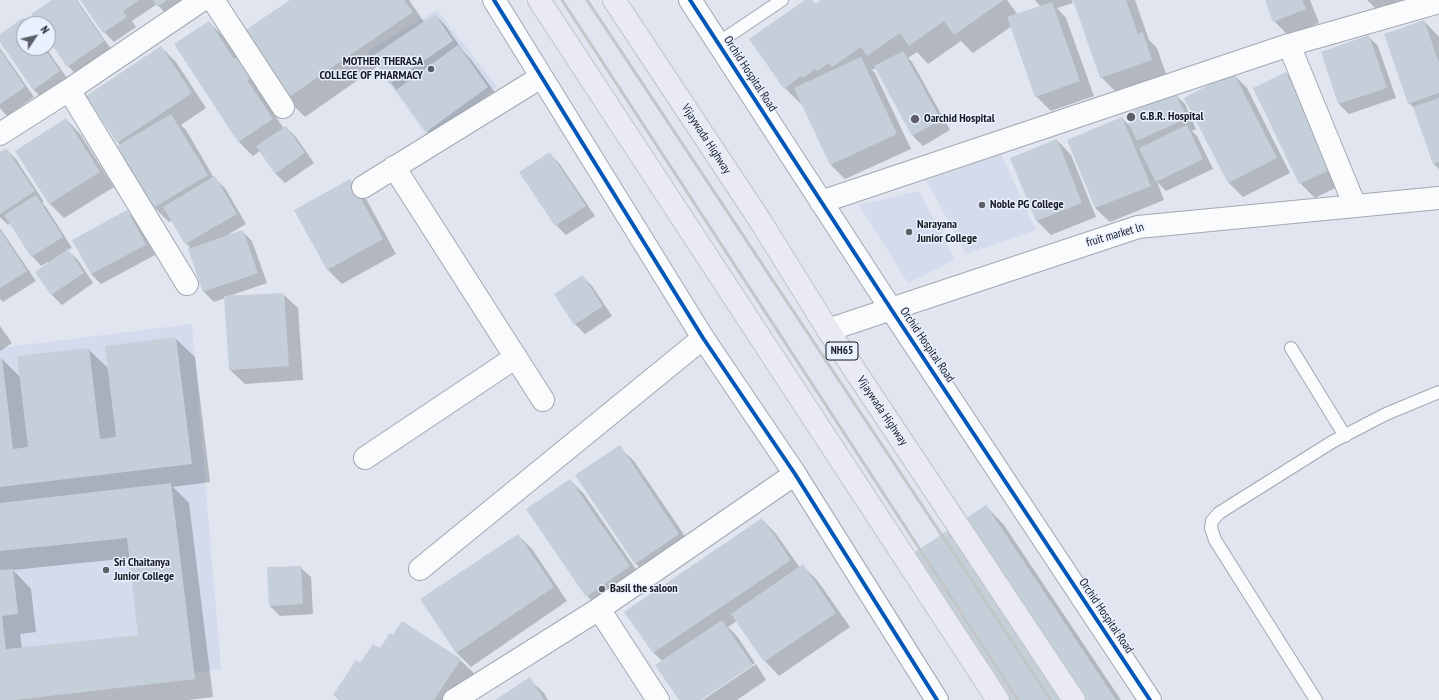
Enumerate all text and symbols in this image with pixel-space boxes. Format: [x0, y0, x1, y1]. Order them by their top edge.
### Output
north arrow [16, 16, 56, 56]
text: N [38, 23, 52, 36]
street label: Orchid Hospital Road [720, 34, 780, 114]
place label: MOTHER THERASA COLLEGE OF PHARMACY [319, 55, 423, 83]
marker: MOTHER THERASA COLLEGE OF PHARMACY [426, 64, 436, 74]
street label: Vijaywada Highway [678, 101, 734, 177]
place label: G.B.R. Hospital [1140, 110, 1203, 124]
marker: G.B.R. Hospital [1125, 111, 1137, 123]
place label: Oarchid Hospital [924, 112, 995, 126]
marker: Oarchid Hospital [909, 113, 921, 125]
place label: Noble PG College [990, 198, 1064, 212]
marker: Noble PG College [977, 200, 987, 210]
place label: Narayana Junior College [917, 218, 977, 246]
street label: fruit market ln [1085, 220, 1145, 250]
marker: Narayana Junior College [904, 227, 914, 237]
street label: Orchid Hospital Road [897, 305, 957, 385]
road number: NH65 [826, 342, 858, 360]
street label: Vijaywada Highway [854, 374, 910, 448]
place label: Sri Chaitanya Junior College [114, 556, 174, 584]
marker: Sri Chaitanya Junior College [101, 565, 111, 575]
street label: Orchid Hospital Road [1076, 576, 1136, 656]
place label: Basil the saloon [610, 582, 678, 596]
marker: Basil the saloon [597, 584, 607, 594]

